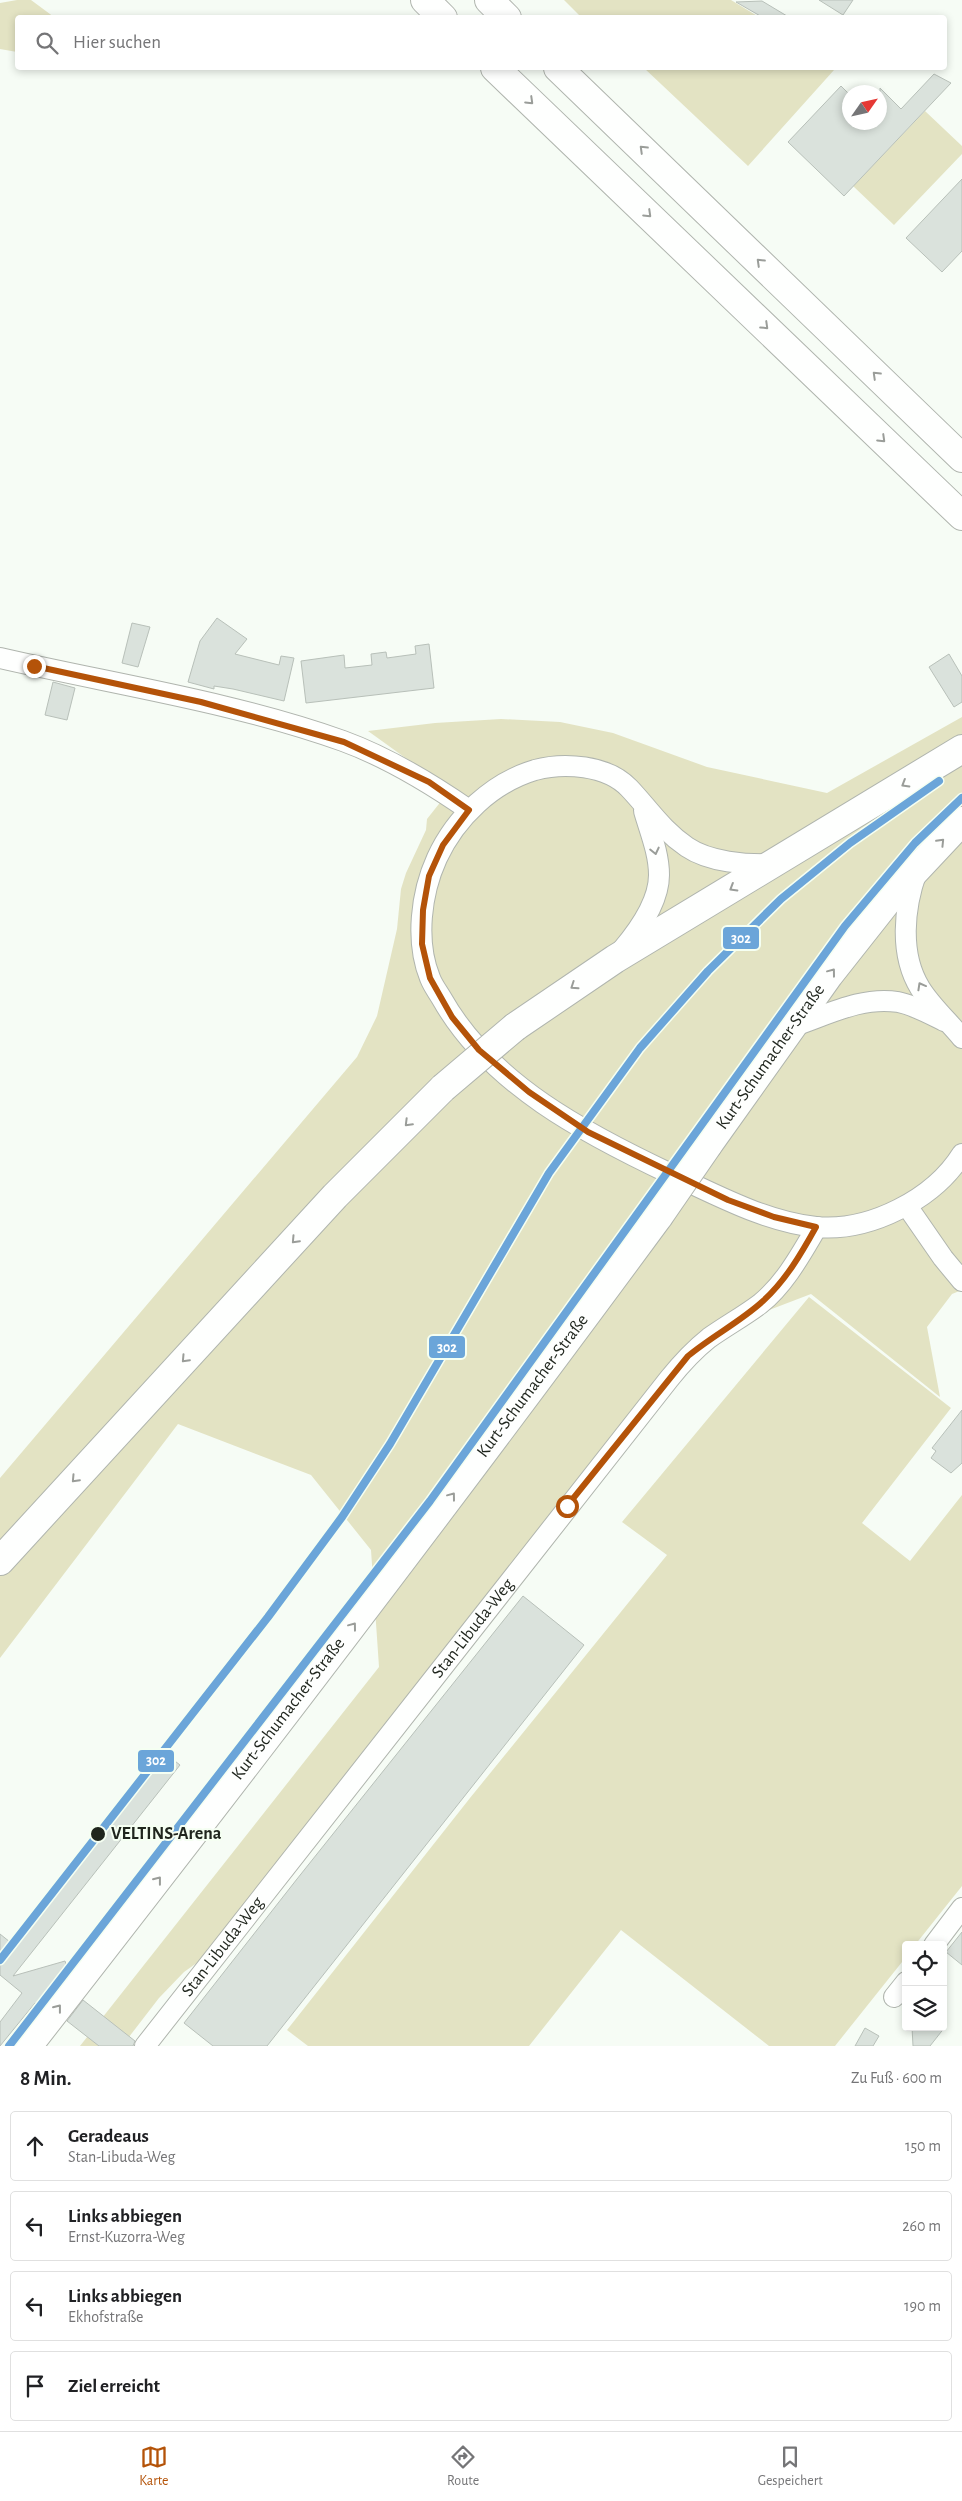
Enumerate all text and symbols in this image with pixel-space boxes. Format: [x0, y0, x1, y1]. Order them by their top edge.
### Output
search box [15, 15, 947, 70]
icon: search [33, 29, 61, 57]
text: Hier suchen [73, 33, 161, 52]
north arrow [842, 85, 887, 130]
one-way arrow [525, 95, 534, 104]
one-way arrow [640, 146, 649, 155]
one-way arrow [642, 208, 651, 217]
one-way arrow [756, 259, 765, 268]
one-way arrow [759, 320, 768, 329]
one-way arrow [873, 372, 882, 381]
one-way arrow [876, 433, 885, 442]
route end [23, 655, 46, 678]
one-way arrow [902, 777, 911, 787]
one-way arrow [935, 839, 944, 848]
one-way arrow [649, 847, 660, 855]
one-way arrow [729, 882, 738, 892]
line badge: 302 [722, 926, 760, 950]
text: 302 [731, 932, 751, 946]
one-way arrow [826, 968, 835, 977]
one-way arrow [570, 980, 580, 989]
street label: Kurt-Schumacher-Straße [713, 981, 828, 1133]
one-way arrow [917, 982, 927, 991]
one-way arrow [405, 1117, 414, 1126]
one-way arrow [292, 1234, 301, 1243]
street label: Kurt-Schumacher-Straße [474, 1311, 592, 1461]
line badge: 302 [428, 1335, 466, 1359]
text: 302 [437, 1341, 457, 1355]
one-way arrow [182, 1354, 191, 1363]
one-way arrow [72, 1473, 81, 1482]
one-way arrow [446, 1493, 454, 1502]
route start [556, 1495, 579, 1518]
street label: Stan-Libuda-Weg [429, 1575, 518, 1682]
one-way arrow [348, 1623, 356, 1632]
street label: Kurt-Schumacher-Straße [229, 1635, 348, 1783]
line badge: 302 [137, 1749, 175, 1773]
text: 302 [146, 1754, 166, 1768]
marker: VELTINS-Arena [89, 1825, 107, 1843]
place label: VELTINS-Arena [111, 1825, 222, 1843]
one-way arrow [153, 1876, 162, 1885]
street label: Stan-Libuda-Weg [178, 1894, 267, 2000]
map controls [902, 1941, 947, 2031]
button: locate [902, 1941, 947, 1986]
button: layers [902, 1986, 947, 2031]
one-way arrow [53, 2004, 62, 2013]
text: 8 Min. [20, 2068, 72, 2089]
text: Zu Fuß · 600 m [851, 2070, 942, 2086]
text: Geradeaus [68, 2127, 149, 2146]
icon: ahead [21, 2132, 49, 2160]
text: 150 m [905, 2138, 941, 2154]
text: Stan-Libuda-Weg [68, 2149, 175, 2165]
text: Links abbiegen [68, 2207, 182, 2226]
icon: left [21, 2212, 49, 2240]
text: 260 m [902, 2218, 941, 2234]
text: Ernst-Kuzorra-Weg [68, 2229, 185, 2245]
text: Links abbiegen [68, 2287, 182, 2306]
icon: left [21, 2292, 49, 2320]
text: 190 m [904, 2298, 941, 2314]
text: Ekhofstraße [68, 2309, 143, 2325]
icon: arrive [21, 2372, 49, 2400]
text: Ziel erreicht [68, 2377, 160, 2396]
tab: Karte [139, 2443, 168, 2490]
tab: Route [447, 2443, 479, 2490]
tab: Gespeichert [758, 2443, 823, 2490]

